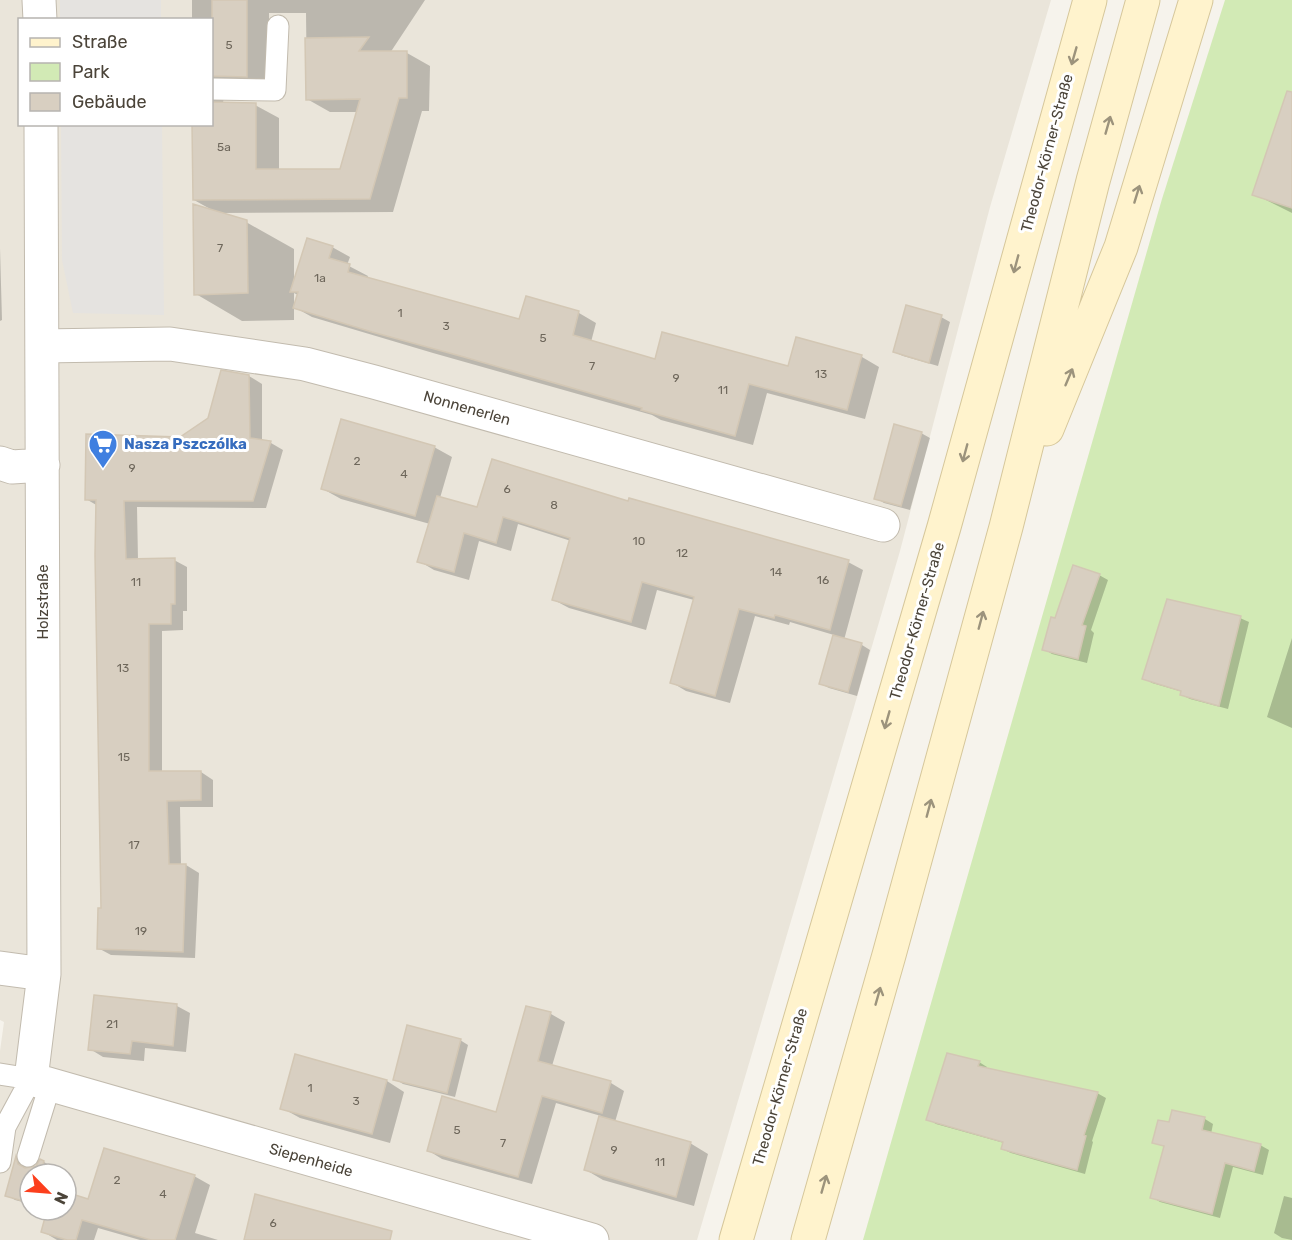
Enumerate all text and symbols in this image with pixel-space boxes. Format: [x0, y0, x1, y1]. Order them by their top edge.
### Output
legend [18, 18, 213, 126]
text: Straße [72, 31, 128, 53]
house number: 5 [225, 38, 233, 52]
one-way arrow [1068, 46, 1079, 65]
text: Park [72, 61, 110, 83]
street label: Theodor-Körner-Straße [1017, 72, 1077, 234]
text: Gebäude [72, 91, 147, 113]
one-way arrow [1103, 116, 1115, 135]
house number: 5a [217, 140, 231, 154]
one-way arrow [1132, 185, 1143, 204]
house number: 7 [217, 241, 223, 255]
one-way arrow [1010, 255, 1021, 274]
house number: 1a [314, 271, 326, 285]
house number: 1 [397, 306, 403, 320]
house number: 3 [442, 319, 450, 333]
house number: 5 [539, 331, 547, 345]
house number: 7 [589, 359, 595, 373]
house number: 13 [815, 367, 827, 381]
one-way arrow [1064, 368, 1075, 386]
house number: 9 [672, 371, 680, 385]
house number: 11 [718, 383, 728, 397]
street label: Nonnenerlen [421, 387, 513, 429]
supermarket icon: Nasza Pszczólka [87, 428, 119, 470]
place label: Nasza Pszczólka [124, 435, 247, 453]
one-way arrow [958, 443, 970, 462]
house number: 2 [353, 454, 361, 468]
house number: 9 [128, 461, 136, 475]
house number: 4 [400, 467, 408, 481]
house number: 6 [503, 482, 511, 496]
house number: 8 [550, 498, 558, 512]
house number: 10 [633, 534, 645, 548]
street label: Theodor-Körner-Straße [886, 540, 948, 702]
house number: 12 [676, 546, 688, 560]
street label: Holzstraße [34, 564, 52, 640]
house number: 14 [770, 565, 783, 579]
house number: 16 [817, 573, 829, 587]
house number: 11 [131, 575, 141, 589]
one-way arrow [975, 611, 987, 630]
house number: 13 [117, 661, 129, 675]
one-way arrow [881, 711, 892, 730]
house number: 15 [118, 750, 130, 764]
one-way arrow [924, 799, 935, 818]
house number: 17 [128, 838, 140, 852]
house number: 19 [135, 924, 147, 938]
one-way arrow [873, 987, 884, 1006]
street label: Theodor-Körner-Straße [749, 1006, 811, 1168]
house number: 21 [106, 1017, 118, 1031]
house number: 1 [307, 1081, 313, 1095]
house number: 3 [352, 1094, 360, 1108]
house number: 5 [453, 1123, 461, 1137]
house number: 7 [500, 1136, 506, 1150]
street label: Siepenheide [267, 1139, 355, 1181]
house number: 9 [610, 1143, 618, 1157]
house number: 11 [655, 1155, 665, 1169]
north arrow [18, 1162, 78, 1222]
house number: 2 [113, 1173, 121, 1187]
one-way arrow [819, 1175, 830, 1194]
house number: 4 [159, 1187, 167, 1201]
text: N [50, 1189, 72, 1207]
house number: 6 [269, 1216, 277, 1230]

